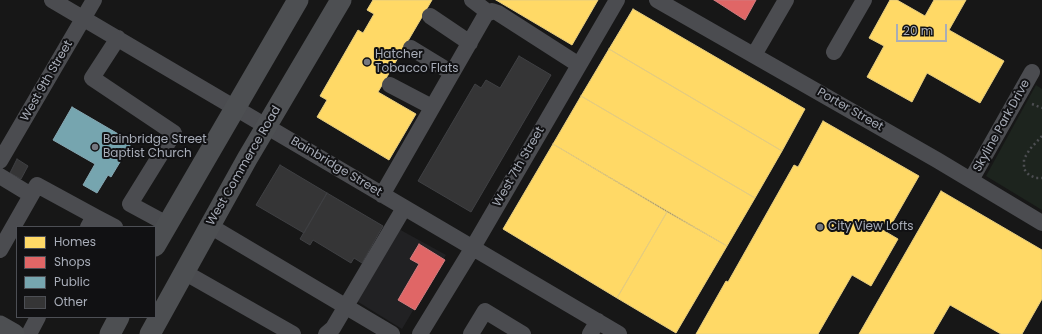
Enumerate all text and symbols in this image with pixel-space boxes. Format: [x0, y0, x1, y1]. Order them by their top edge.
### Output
scale bar [898, 16, 949, 42]
text: 20 m [903, 22, 933, 39]
street label: West 9th Street [18, 38, 76, 124]
place label: Hatcher Tobacco Flats [375, 48, 459, 76]
marker: Hatcher Tobacco Flats [362, 57, 372, 67]
street label: Skyline Park Drive [971, 77, 1033, 175]
street label: Porter Street [814, 85, 886, 135]
street label: West Commerce Road [204, 104, 284, 228]
street label: West 7th Street [490, 124, 548, 210]
place label: Bainbridge Street Baptist Church [103, 133, 207, 161]
street label: Bainbridge Street [288, 134, 384, 200]
marker: Bainbridge Street Baptist Church [90, 142, 100, 152]
place label: City View Lofts [828, 220, 914, 234]
marker: City View Lofts [815, 222, 825, 232]
legend [16, 226, 156, 318]
text: Homes [54, 233, 96, 250]
text: Shops [54, 253, 91, 270]
text: Public [54, 273, 90, 290]
text: Other [54, 293, 87, 310]

